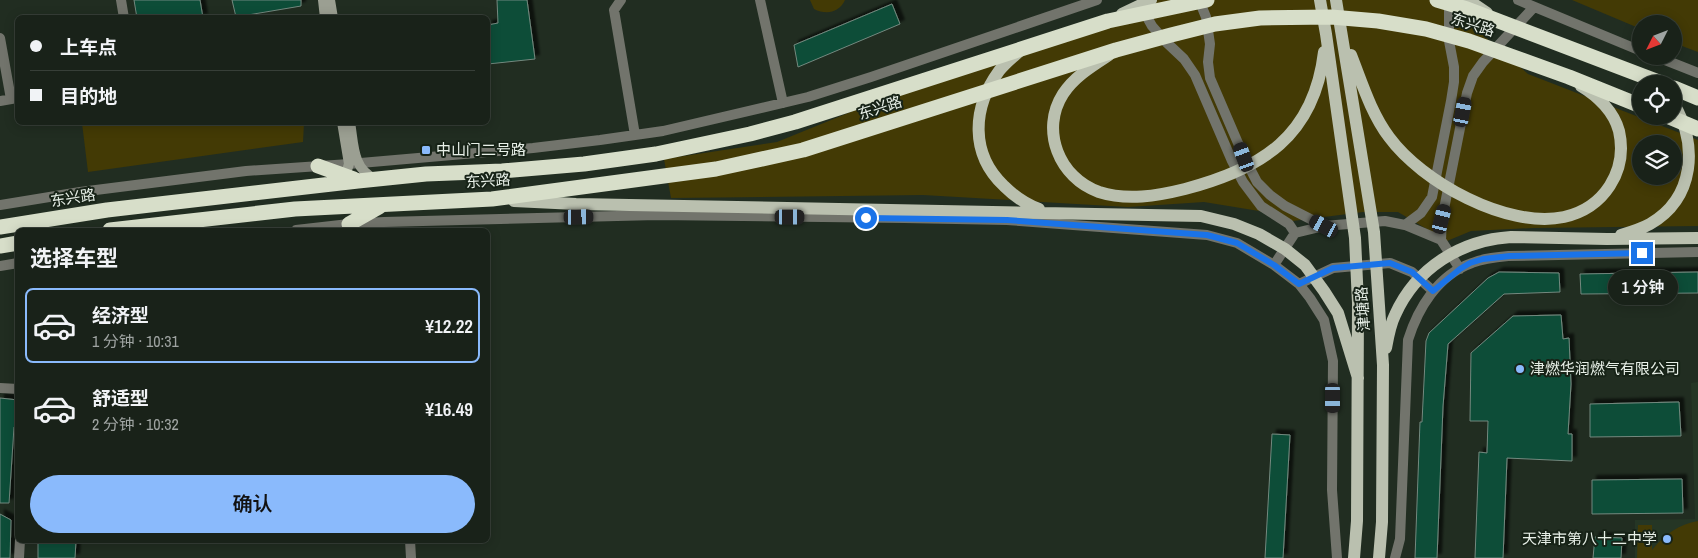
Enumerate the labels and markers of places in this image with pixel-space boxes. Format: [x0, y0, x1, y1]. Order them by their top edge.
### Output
place label: 中山门二号路 [436, 139, 526, 160]
marker: 中山门二号路 [420, 144, 432, 156]
place label: 津燃华润燃气有限公司 [1530, 358, 1680, 379]
marker: 津燃华润燃气有限公司 [1514, 363, 1526, 375]
place label: 天津市第八十二中学 [1522, 528, 1657, 549]
marker: 天津市第八十二中学 [1661, 533, 1673, 545]

